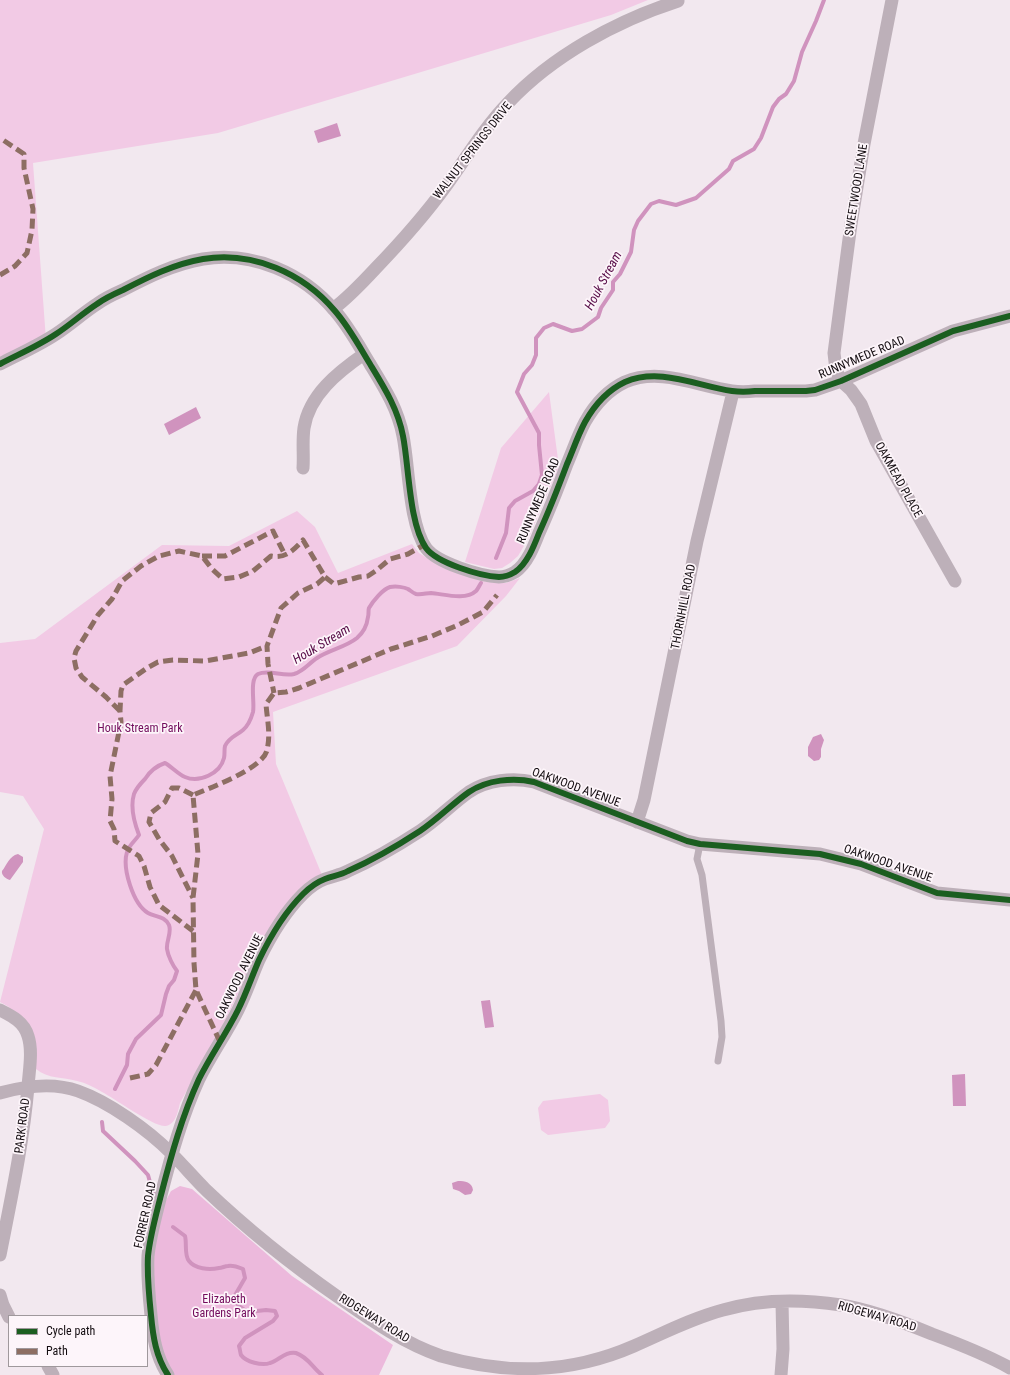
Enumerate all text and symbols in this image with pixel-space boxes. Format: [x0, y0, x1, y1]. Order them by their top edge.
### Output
street label: WALNUT SPRINGS DRIVE [431, 100, 515, 202]
street label: SWEETWOOD LANE [843, 143, 871, 237]
water label: Houk Stream [582, 249, 626, 313]
street label: RUNNYMEDE ROAD [817, 333, 907, 383]
street label: OAKMEAD PLACE [871, 440, 925, 520]
street label: RUNNYMEDE ROAD [514, 456, 564, 546]
street label: THORNHILL ROAD [669, 563, 699, 651]
water label: Houk Stream [290, 622, 354, 668]
park label: Houk Stream Park [97, 722, 183, 736]
street label: OAKWOOD AVENUE [530, 765, 622, 811]
street label: OAKWOOD AVENUE [842, 842, 934, 886]
street label: OAKWOOD AVENUE [213, 932, 267, 1022]
street label: PARK ROAD [12, 1098, 34, 1154]
street label: FORRER ROAD [132, 1180, 160, 1250]
street label: RIDGEWAY ROAD [336, 1291, 412, 1347]
park label: Elizabeth Gardens Park [192, 1293, 256, 1321]
street label: RIDGEWAY ROAD [836, 1299, 918, 1335]
legend [8, 1315, 148, 1367]
text: Cycle path [46, 1324, 95, 1338]
text: Path [46, 1344, 68, 1358]

